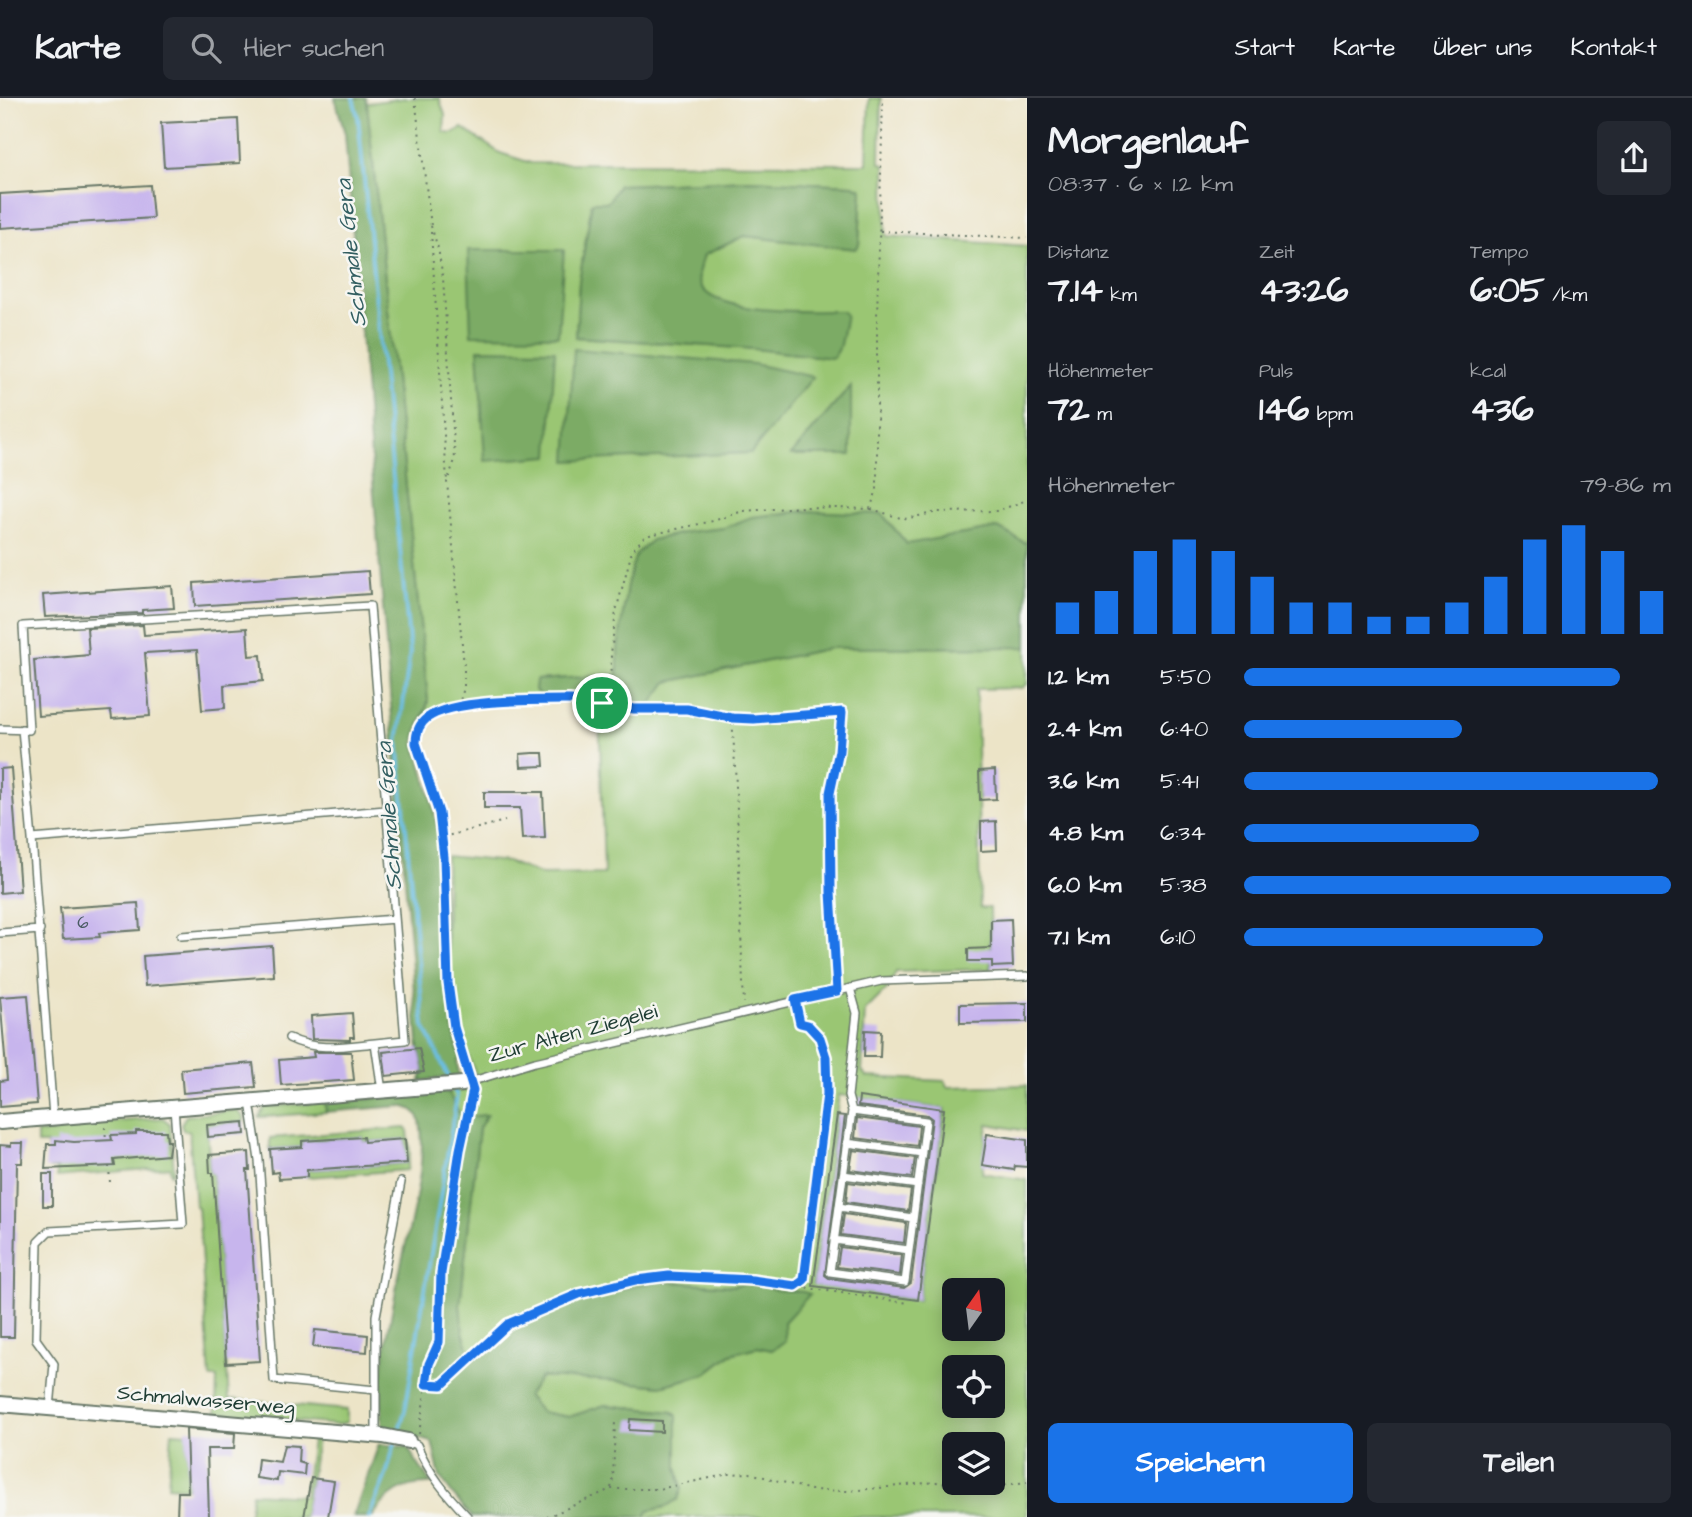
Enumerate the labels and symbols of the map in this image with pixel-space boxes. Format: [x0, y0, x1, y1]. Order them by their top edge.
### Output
water label: Schmale Gera [327, 176, 375, 328]
pin [572, 673, 632, 733]
water label: Schmale Gera [368, 740, 410, 891]
house number: 6 [77, 910, 89, 935]
street label: Zur Alten Ziegelei [485, 997, 661, 1071]
north arrow [942, 1278, 1004, 1340]
street label: Schmalwasserweg [116, 1378, 296, 1424]

